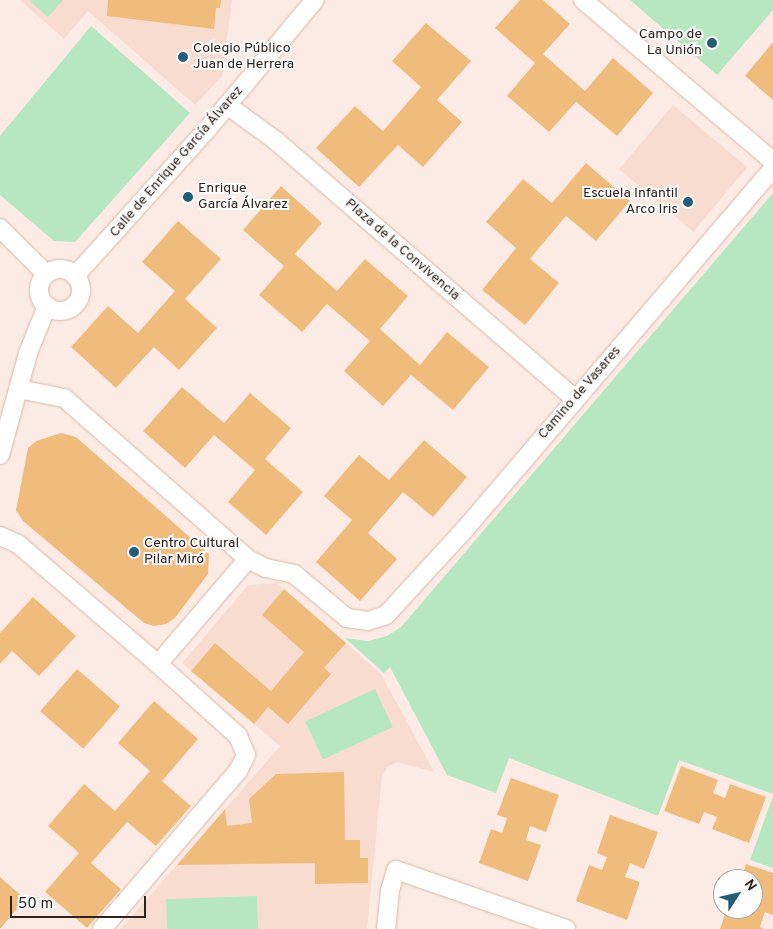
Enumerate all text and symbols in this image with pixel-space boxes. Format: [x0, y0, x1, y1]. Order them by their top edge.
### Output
place label: Campo de La Unión [639, 27, 702, 59]
marker: Campo de La Unión [706, 37, 718, 49]
place label: Colegio Público Juan de Herrera [193, 41, 294, 74]
marker: Colegio Público Juan de Herrera [177, 51, 189, 63]
street label: Calle de Enrique García Álvarez [106, 83, 248, 241]
place label: Enrique García Álvarez [198, 181, 289, 213]
place label: Escuela Infantil Arco Iris [583, 186, 678, 218]
marker: Enrique García Álvarez [182, 191, 194, 203]
street label: Plaza de la Convivencia [341, 195, 463, 305]
marker: Escuela Infantil Arco Iris [682, 196, 694, 208]
street label: Camino de Vasares [535, 343, 625, 443]
place label: Centro Cultural Pilar Miró [144, 536, 239, 568]
marker: Centro Cultural Pilar Miró [128, 546, 140, 558]
north arrow [713, 869, 763, 919]
text: N [740, 877, 760, 895]
scale bar [12, 886, 149, 918]
text: 50 m [18, 895, 53, 914]

